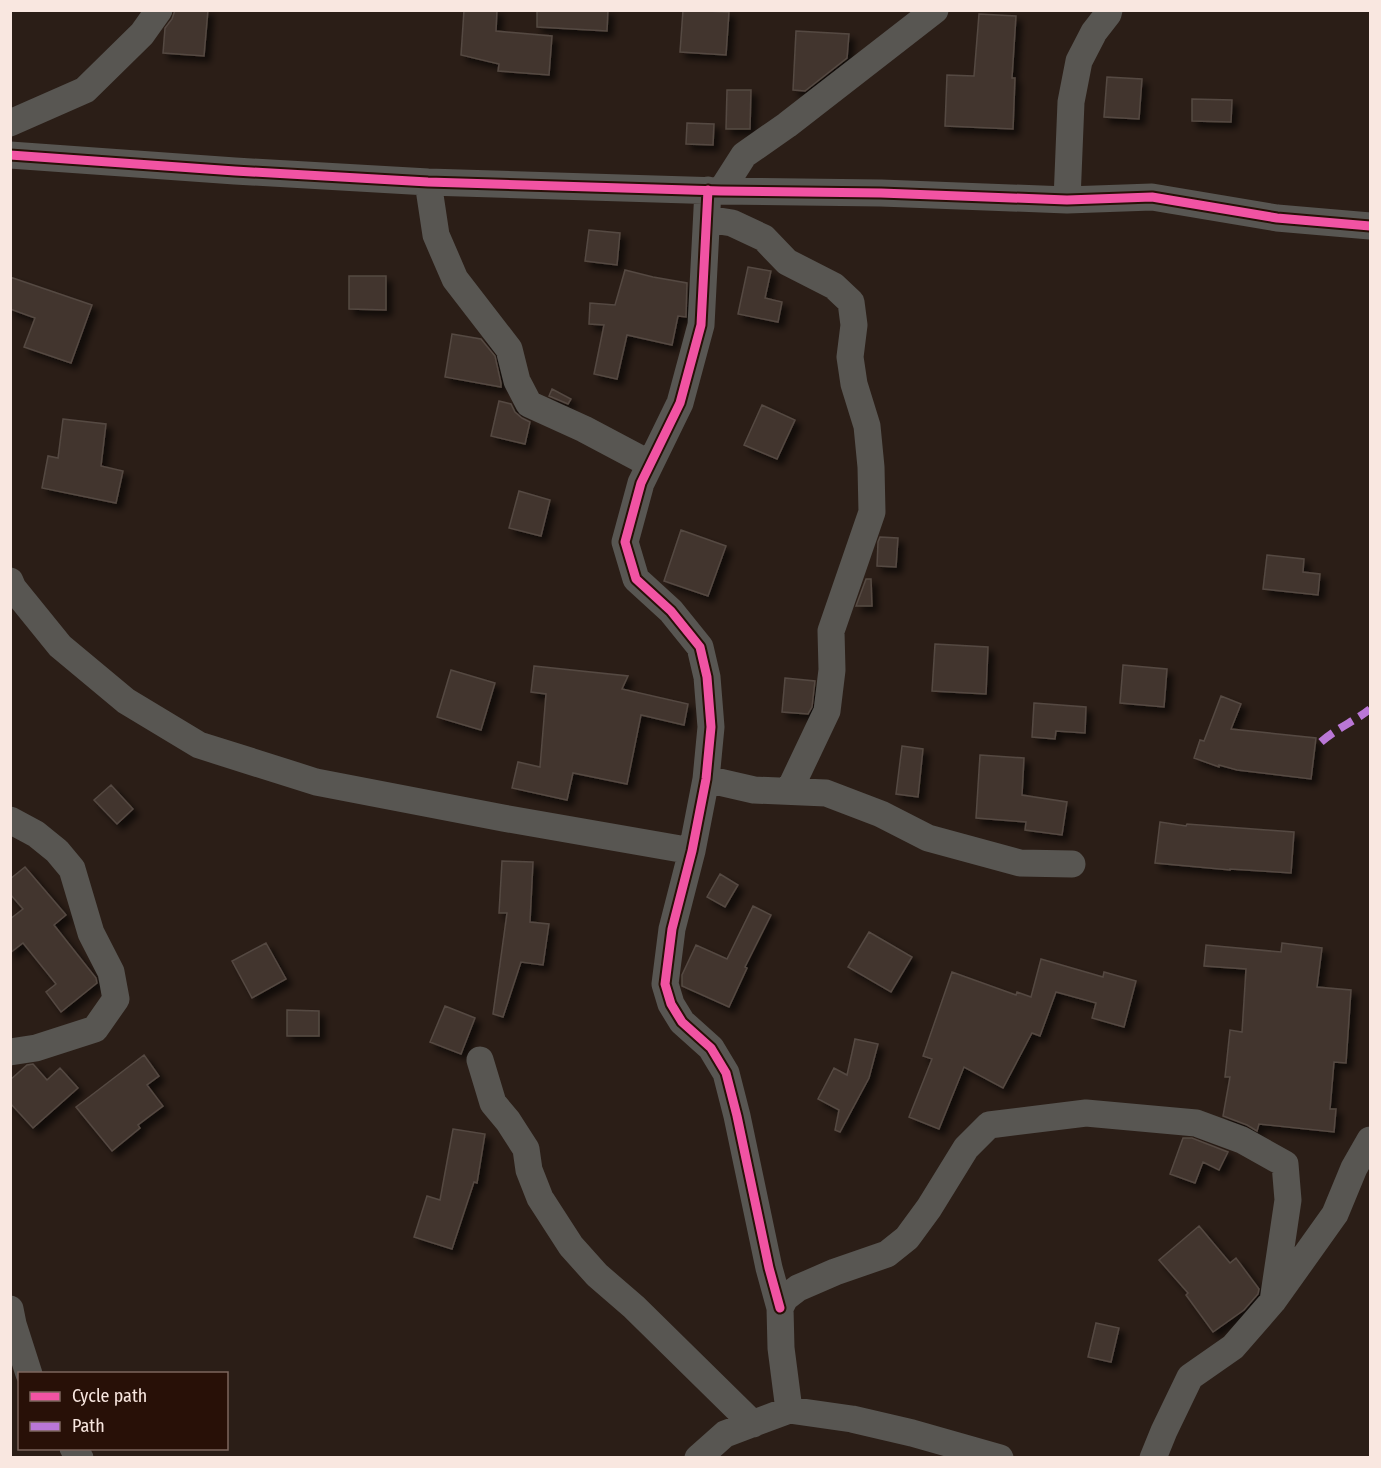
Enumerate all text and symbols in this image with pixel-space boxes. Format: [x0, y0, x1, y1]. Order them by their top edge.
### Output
legend [18, 1372, 228, 1450]
text: Cycle path [72, 1385, 147, 1407]
text: Path [72, 1415, 105, 1437]

